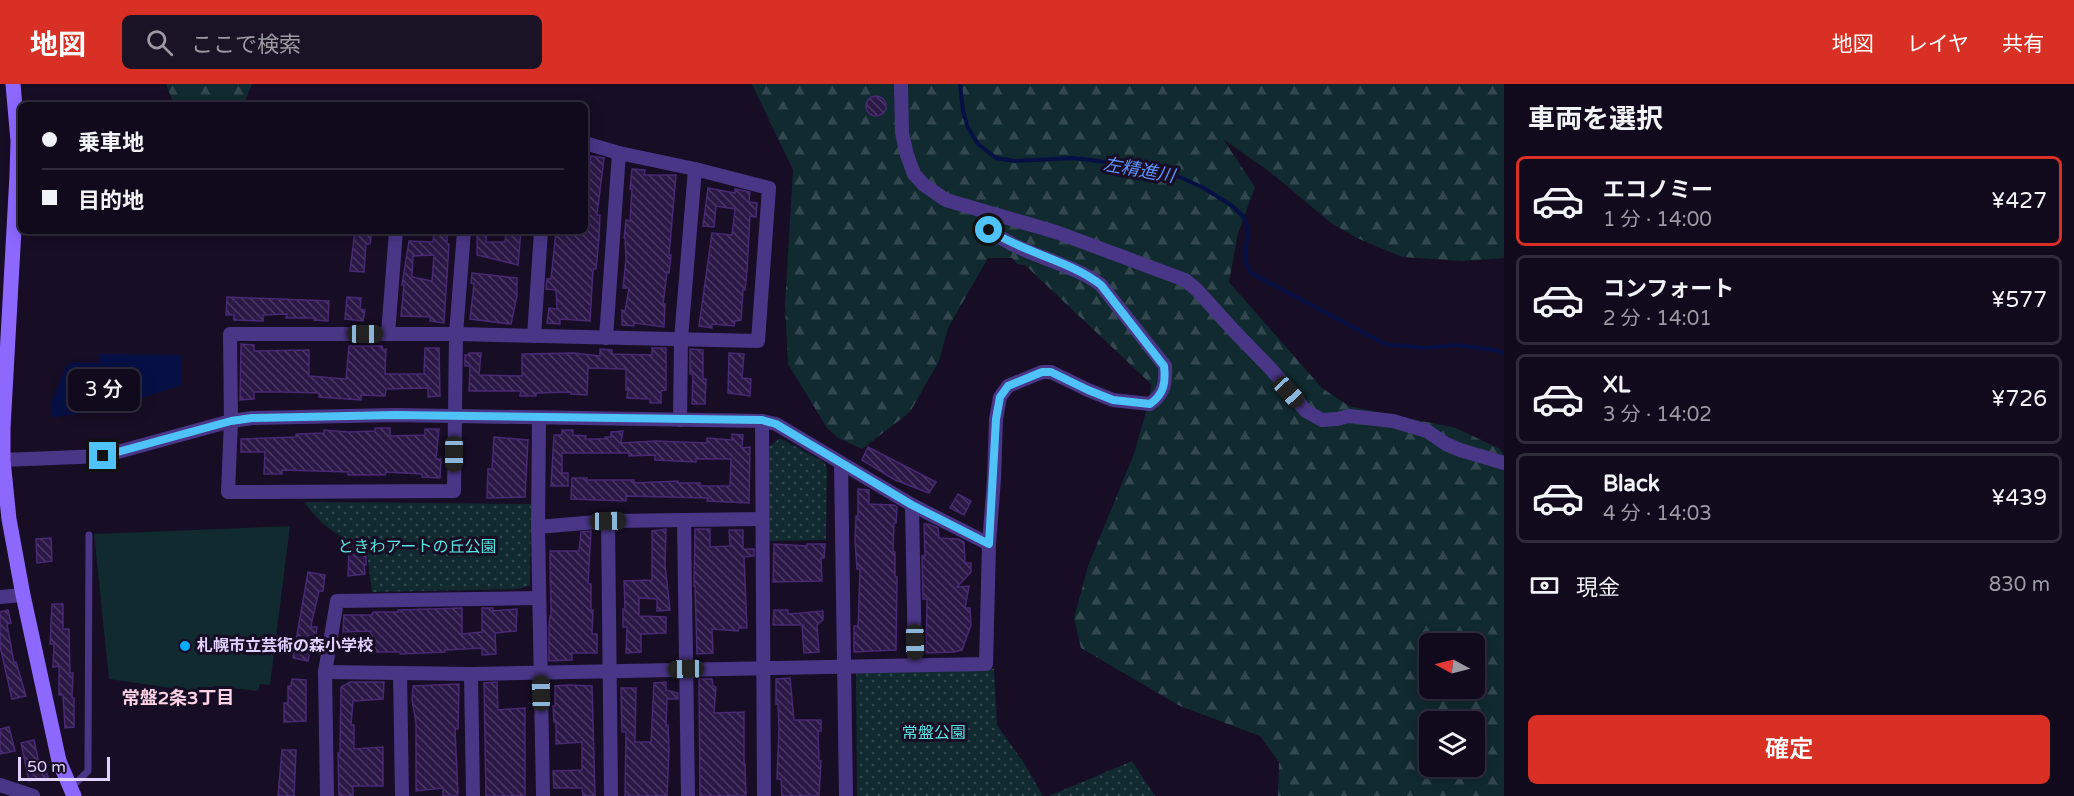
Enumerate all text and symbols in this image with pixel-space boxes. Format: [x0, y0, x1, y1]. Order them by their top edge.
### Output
search box [122, 15, 542, 69]
icon: search [143, 26, 176, 59]
text: 地図 [30, 28, 86, 62]
text: ここで検索 [191, 32, 301, 58]
text: 地図 [1832, 32, 1874, 57]
text: レイヤ [1907, 32, 1969, 57]
text: 共有 [2002, 32, 2044, 57]
text: 車両を選択 [1528, 103, 1663, 136]
text: 乗車地 [78, 130, 144, 156]
water label: 左精進川 [1102, 153, 1178, 187]
icon: car [1531, 174, 1585, 228]
text: エコノミー [1603, 177, 1713, 203]
text: 目的地 [78, 188, 144, 214]
text: ¥427 [1991, 188, 2047, 214]
text: 1 分 · 14:00 [1603, 208, 1712, 232]
route start [975, 216, 1002, 243]
icon: car [1531, 273, 1585, 327]
text: コンフォート [1603, 276, 1734, 302]
text: ¥577 [1991, 287, 2047, 313]
text: 2 分 · 14:01 [1603, 307, 1712, 331]
car [347, 325, 383, 343]
callout: 3 分 [67, 369, 139, 411]
icon: car [1531, 372, 1585, 426]
text: XL [1603, 372, 1630, 398]
car [1270, 373, 1308, 411]
text: 3 分 [85, 378, 123, 402]
text: ¥726 [1991, 386, 2047, 412]
text: 3 分 · 14:02 [1603, 403, 1712, 427]
car [445, 436, 463, 472]
route end [89, 442, 116, 469]
icon: car [1531, 471, 1585, 525]
text: Black [1603, 471, 1660, 497]
text: ¥439 [1991, 485, 2047, 511]
text: 4 分 · 14:03 [1603, 502, 1712, 526]
car [590, 512, 626, 530]
park label: ときわアートの丘公園 [337, 537, 497, 557]
icon: cash [1528, 569, 1561, 602]
text: 830 m [1989, 573, 2050, 597]
text: 現金 [1576, 575, 1620, 601]
car [906, 624, 924, 660]
north arrow [1419, 633, 1485, 699]
map controls [1419, 633, 1485, 777]
place label: 札幌市立芸術の森小学校 [197, 636, 373, 656]
marker: 札幌市立芸術の森小学校 [178, 639, 192, 653]
car [668, 660, 704, 678]
car [532, 675, 550, 711]
district label: 常盤2条3丁目 [122, 687, 234, 709]
button: layers [1419, 711, 1485, 777]
button: 確定 [1528, 715, 2050, 784]
park label: 常盤公園 [902, 723, 966, 743]
scale bar [18, 754, 110, 782]
text: 50 m [27, 757, 66, 777]

